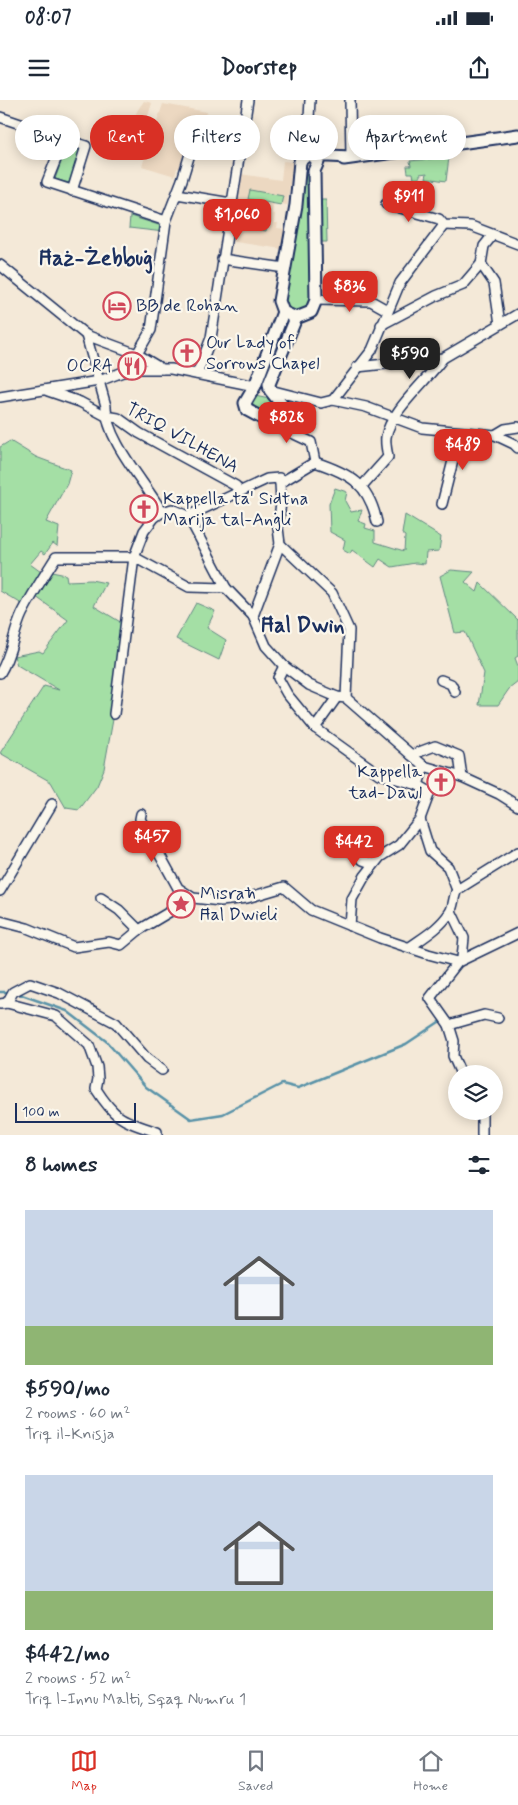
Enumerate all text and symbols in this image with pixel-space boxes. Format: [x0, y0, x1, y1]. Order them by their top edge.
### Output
text: 08:07 [25, 5, 71, 30]
icon: menu [25, 54, 53, 82]
text: Doorstep [221, 54, 297, 82]
icon: share [465, 54, 493, 82]
chip: Buy [15, 115, 80, 160]
chip: Rent [90, 115, 164, 160]
chip: Filters [174, 115, 260, 160]
chip: New [270, 115, 338, 160]
chip: Apartment [348, 115, 466, 160]
pin: $911 [379, 180, 439, 223]
text: $911 [394, 186, 424, 207]
pin: $1,060 [196, 198, 278, 241]
text: $1,060 [214, 204, 260, 225]
district label: Ħaż-Żebbuġ [39, 245, 153, 274]
pin: $836 [320, 270, 380, 313]
text: $836 [334, 276, 366, 297]
hotel icon: BB de Rohan [102, 291, 132, 321]
place label: BB de Rohan [136, 294, 238, 318]
place label: Our Lady of Sorrows Chapel [206, 331, 320, 376]
church icon: Our Lady of Sorrows Chapel [172, 338, 202, 368]
pin: $590 [380, 338, 440, 380]
text: $590 [391, 343, 429, 364]
restaurant icon: OCRA [117, 351, 147, 381]
place label: OCRA [67, 354, 113, 378]
street label: TRIQ VILHENA [121, 397, 243, 479]
pin: $828 [257, 402, 317, 444]
text: $828 [269, 407, 305, 428]
pin: $489 [433, 428, 493, 471]
text: $489 [445, 434, 481, 455]
place label: Kappella ta' Sidtna Marija tal-Anġli [163, 487, 308, 532]
church icon: Kappella ta' Sidtna Marija tal-Anġli [129, 494, 159, 524]
district label: Ħal Dwin [261, 612, 345, 640]
place label: Kappella tad-Dawl [347, 760, 422, 805]
church icon: Kappella tad-Dawl [426, 767, 456, 797]
pin: $457 [122, 820, 182, 863]
text: $457 [134, 826, 170, 847]
pin: $442 [324, 826, 384, 868]
text: $442 [335, 831, 373, 852]
place label: Misraħ Ħal Dwieli [200, 882, 278, 927]
place icon: Misraħ Ħal Dwieli [166, 889, 196, 919]
map controls [448, 1065, 503, 1120]
button: layers [448, 1065, 503, 1120]
scale bar [15, 1100, 136, 1123]
text: 100 m [22, 1103, 60, 1121]
text: 8 homes [25, 1151, 97, 1179]
icon: filters [465, 1151, 493, 1179]
icon: home [214, 1243, 304, 1333]
text: $590/mo [25, 1375, 110, 1403]
text: 2 rooms · 60 m² [25, 1403, 130, 1424]
text: Triq il-Knisja [25, 1424, 115, 1445]
icon: home [214, 1508, 304, 1598]
text: $442/mo [25, 1640, 110, 1668]
text: 2 rooms · 52 m² [25, 1668, 131, 1689]
text: Triq l-Innu Malti, Sqaq Numru 1 [25, 1689, 246, 1710]
tab: Map [70, 1747, 98, 1795]
tab: Saved [238, 1747, 273, 1795]
tab: Home [413, 1747, 448, 1795]

